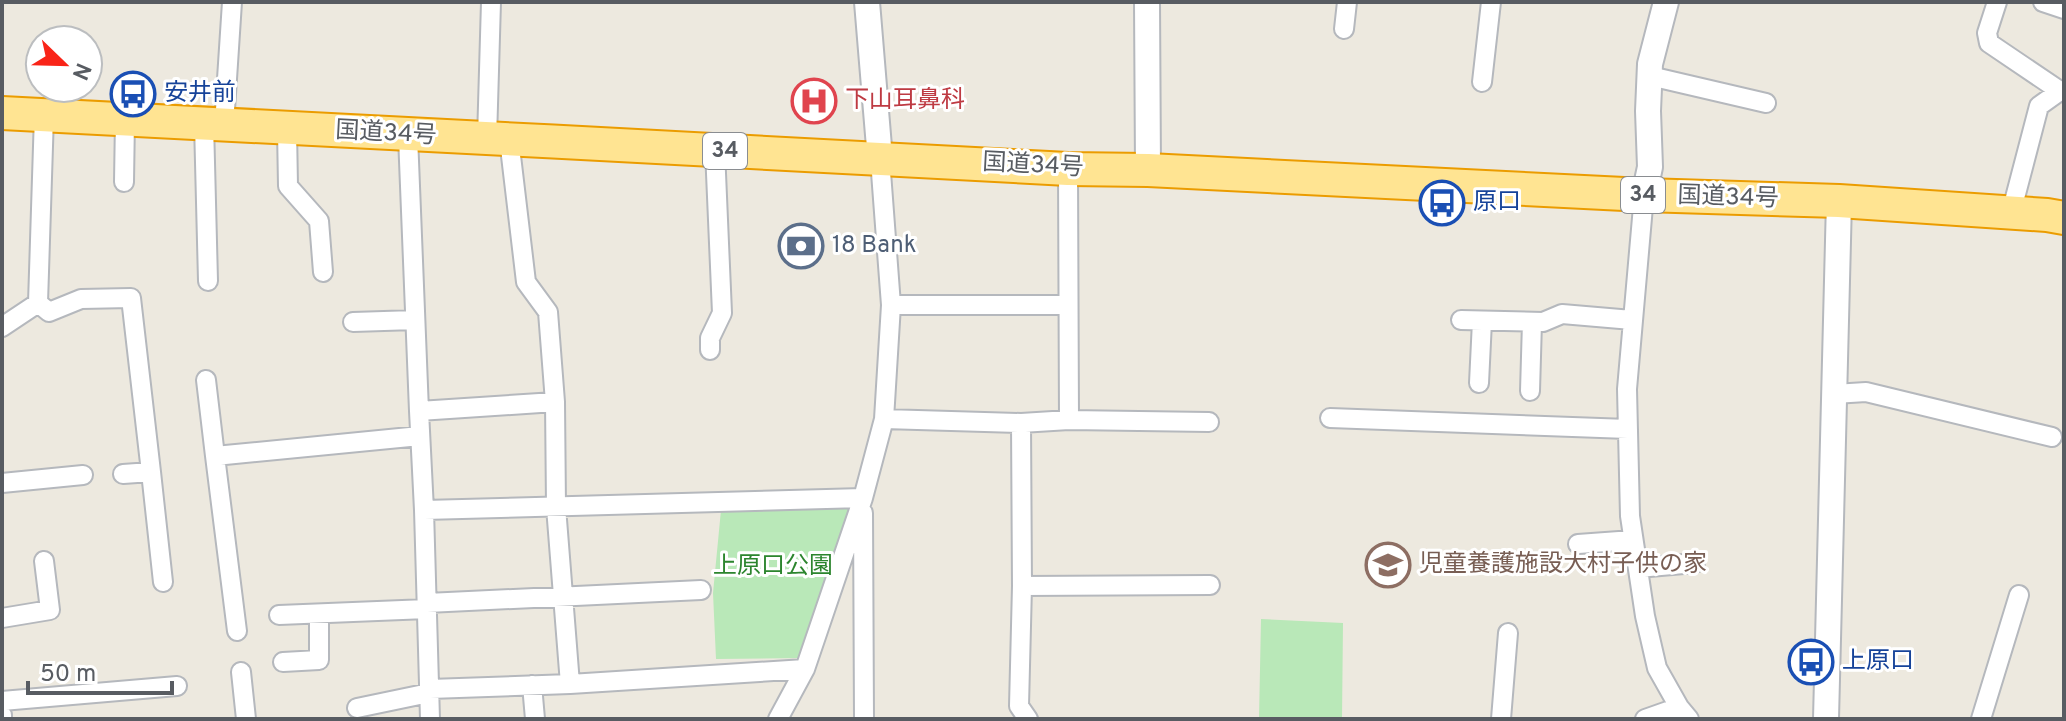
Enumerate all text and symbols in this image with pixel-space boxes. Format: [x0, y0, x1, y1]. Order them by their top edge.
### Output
north arrow [24, 24, 104, 104]
text: N [65, 58, 96, 83]
bus stop icon: 安井前 [109, 70, 157, 118]
hospital icon: 下山耳鼻科 [790, 77, 838, 125]
place label: 安井前 [164, 79, 236, 109]
place label: 下山耳鼻科 [845, 86, 965, 116]
street label: 国道34号 [335, 116, 437, 152]
road number: 34 [703, 133, 747, 169]
street label: 国道34号 [982, 148, 1084, 184]
road number: 34 [1621, 177, 1665, 213]
bus stop icon: 原口 [1418, 179, 1466, 227]
street label: 国道34号 [1677, 181, 1779, 215]
place label: 原口 [1473, 188, 1521, 218]
bank icon: 18 Bank [777, 222, 825, 270]
place label: 18 Bank [832, 231, 916, 261]
school or university icon: 児童養護施設大村子供の家 [1364, 541, 1412, 589]
place label: 児童養護施設大村子供の家 [1419, 550, 1707, 580]
park label: 上原口公園 [713, 552, 833, 582]
bus stop icon: 上原口 [1787, 638, 1835, 686]
scale bar [28, 645, 172, 695]
place label: 上原口 [1842, 647, 1914, 677]
text: 50 m [40, 660, 96, 690]

